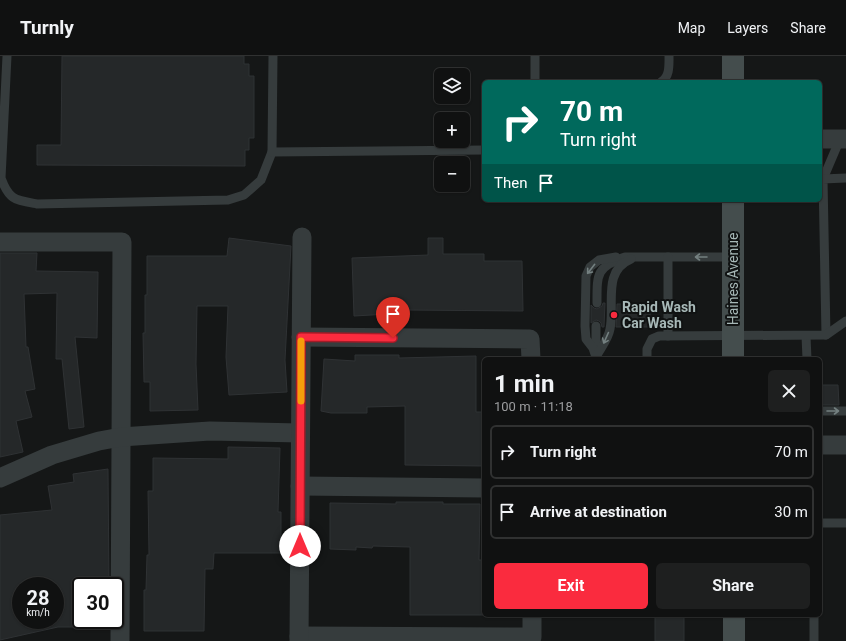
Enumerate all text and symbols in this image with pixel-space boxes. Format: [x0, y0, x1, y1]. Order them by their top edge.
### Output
text: Turnly [20, 16, 74, 39]
text: Map [678, 20, 705, 36]
text: Layers [727, 20, 768, 36]
text: Share [790, 20, 826, 36]
map controls [434, 68, 470, 192]
button: layers [434, 68, 470, 104]
text: 70 m [560, 95, 623, 128]
icon: right [494, 96, 546, 148]
button: + [434, 112, 470, 148]
text: Turn right [560, 129, 637, 150]
button: − [434, 156, 470, 192]
icon: arrive [535, 172, 557, 194]
text: Then [494, 174, 527, 192]
street label: Haines Avenue [725, 233, 741, 325]
one-way arrow [695, 253, 708, 261]
one-way arrow [587, 263, 595, 274]
pin [376, 297, 410, 338]
place label: Rapid Wash Car Wash [622, 299, 696, 331]
icon: arrive [382, 303, 404, 325]
marker: Rapid Wash Car Wash [609, 310, 619, 320]
one-way arrow [602, 332, 610, 344]
text: 1 min [494, 370, 554, 398]
button: close [768, 370, 810, 412]
text: 100 m · 11:18 [494, 399, 573, 414]
one-way arrow [826, 407, 839, 415]
icon: right [496, 441, 518, 463]
text: Turn right [530, 443, 596, 461]
text: 70 m [774, 443, 808, 461]
icon: arrive [496, 501, 518, 523]
text: Arrive at destination [530, 503, 667, 521]
text: 30 m [774, 503, 808, 521]
position arrow [279, 525, 321, 567]
button: Exit [494, 563, 648, 609]
button: Share [656, 563, 810, 609]
speed limit sign: 30 [72, 577, 124, 629]
text: 28 [27, 586, 49, 610]
text: km/h [26, 607, 50, 618]

